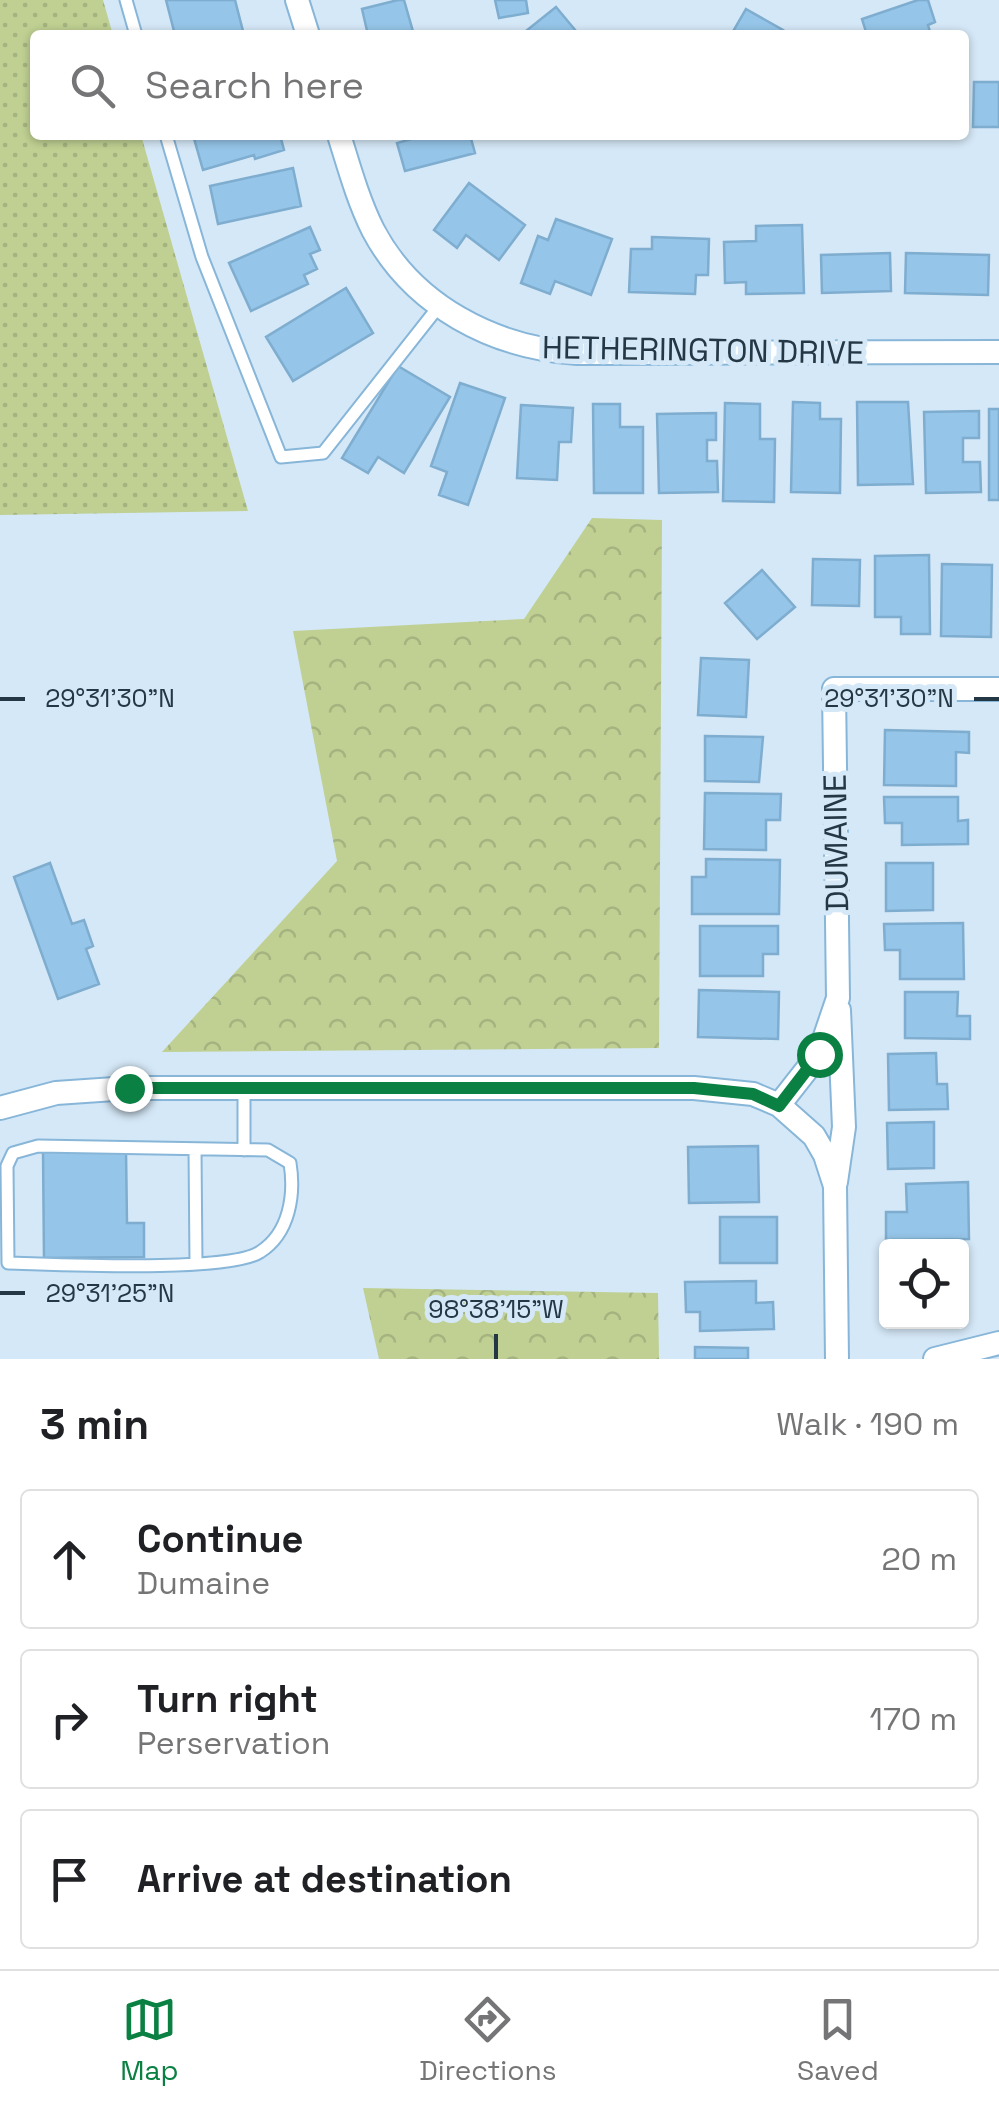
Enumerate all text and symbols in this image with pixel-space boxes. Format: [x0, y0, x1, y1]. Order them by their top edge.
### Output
search box [30, 30, 969, 140]
icon: search [65, 58, 120, 113]
text: Search here [145, 61, 364, 109]
street label: HETHERINGTON DRIVE [542, 327, 864, 373]
text: 29°31'30"N [45, 682, 175, 714]
text: 29°31'30"N [824, 682, 954, 714]
street label: DUMAINE [815, 774, 857, 912]
route start [797, 1032, 843, 1078]
route end [107, 1066, 153, 1112]
map controls [879, 1239, 969, 1329]
button: locate [879, 1239, 969, 1329]
text: 29°31'25"N [46, 1277, 174, 1309]
text: 98°38'15"W [428, 1293, 564, 1325]
text: 3 min [40, 1398, 149, 1451]
text: Walk · 190 m [776, 1404, 959, 1444]
text: Continue [137, 1515, 303, 1563]
icon: ahead [42, 1532, 97, 1587]
text: 20 m [881, 1539, 957, 1579]
text: Dumaine [137, 1563, 270, 1603]
text: Turn right [137, 1675, 318, 1723]
icon: right [42, 1692, 97, 1747]
text: 170 m [870, 1699, 957, 1739]
text: Perservation [137, 1723, 330, 1763]
icon: arrive [42, 1852, 97, 1907]
text: Arrive at destination [137, 1855, 512, 1903]
tab: Map [120, 1992, 179, 2088]
tab: Directions [419, 1992, 556, 2088]
tab: Saved [797, 1992, 879, 2088]

